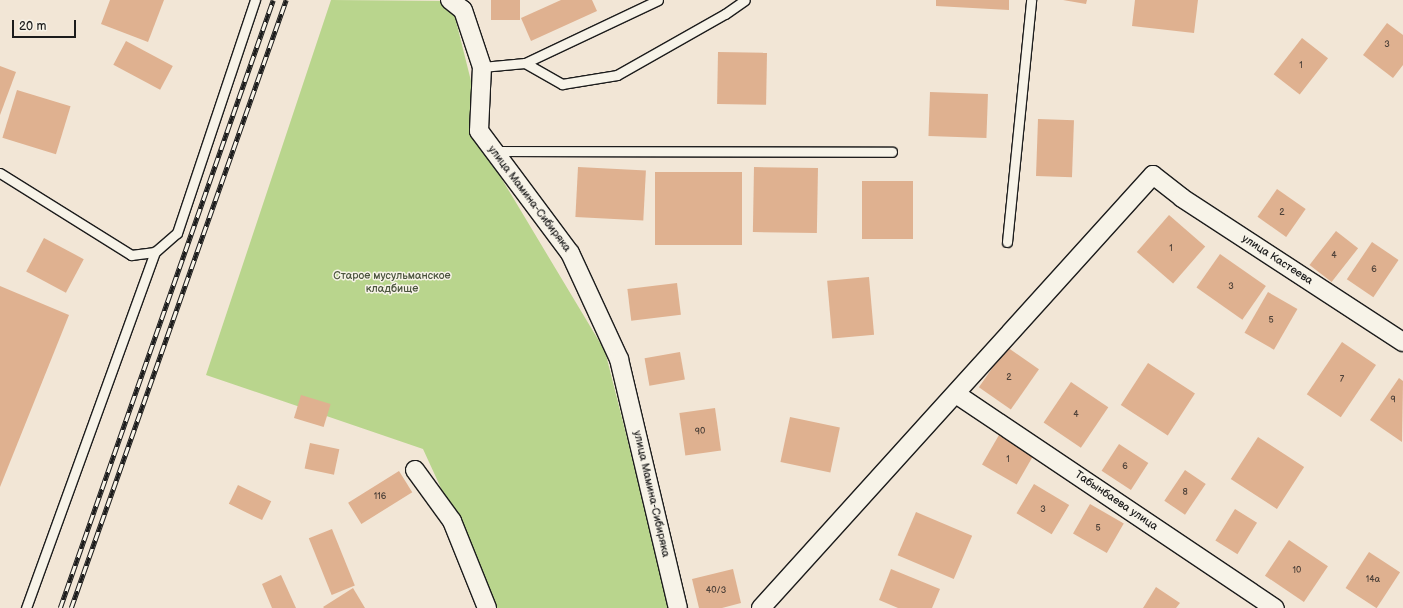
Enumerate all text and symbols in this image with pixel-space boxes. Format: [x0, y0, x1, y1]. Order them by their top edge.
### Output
scale bar [14, 12, 78, 38]
text: 20 m [19, 19, 46, 34]
house number: 3 [1384, 40, 1390, 50]
house number: 1 [1299, 61, 1303, 71]
street label: улица Мамина-Сибиряка [485, 143, 573, 255]
house number: 2 [1279, 208, 1285, 218]
street label: улица Кастеева [1239, 232, 1315, 288]
house number: 1 [1169, 244, 1173, 254]
house number: 4 [1331, 251, 1337, 261]
house number: 6 [1371, 265, 1377, 275]
park label: Старое мусульманское кладбище [333, 270, 451, 296]
house number: 3 [1228, 282, 1234, 292]
house number: 5 [1268, 316, 1274, 326]
house number: 2 [1006, 373, 1012, 383]
house number: 7 [1340, 375, 1344, 385]
house number: 9 [1390, 395, 1396, 405]
house number: 4 [1073, 410, 1079, 420]
house number: 90 [695, 427, 705, 437]
street label: улица Мамина-Сибиряка [630, 429, 672, 559]
house number: 1 [1006, 455, 1010, 465]
house number: 6 [1122, 462, 1128, 472]
street label: Табынбаева улица [1072, 468, 1160, 534]
house number: 8 [1182, 488, 1188, 498]
house number: 116 [374, 492, 386, 502]
house number: 3 [1040, 505, 1046, 515]
house number: 5 [1095, 524, 1101, 534]
house number: 10 [1293, 566, 1301, 576]
house number: 14а [1366, 575, 1380, 585]
house number: 40/3 [706, 586, 726, 596]

